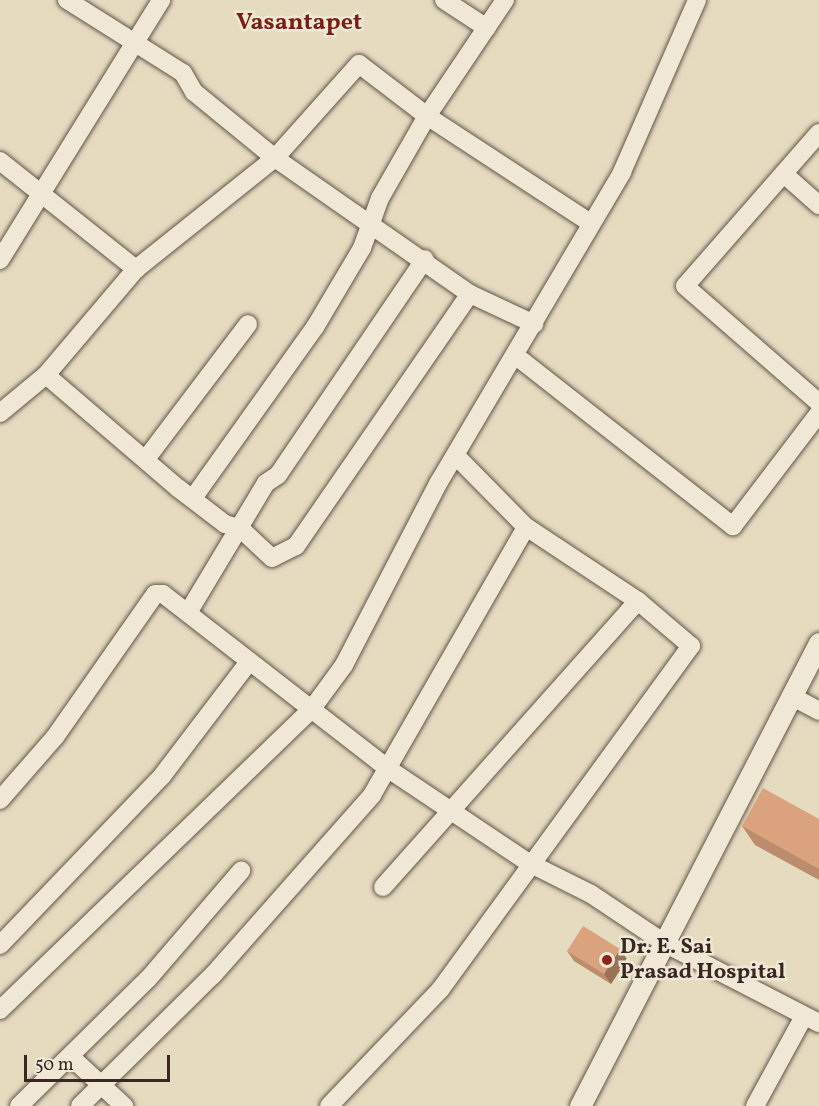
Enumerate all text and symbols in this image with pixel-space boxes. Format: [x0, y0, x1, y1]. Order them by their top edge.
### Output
district label: Vasantapet [236, 10, 362, 38]
place label: Dr. E. Sai Prasad Hospital [620, 934, 785, 986]
marker: Dr. E. Sai Prasad Hospital [598, 951, 616, 969]
scale bar [27, 1043, 172, 1081]
text: 50 m [35, 1053, 74, 1078]

